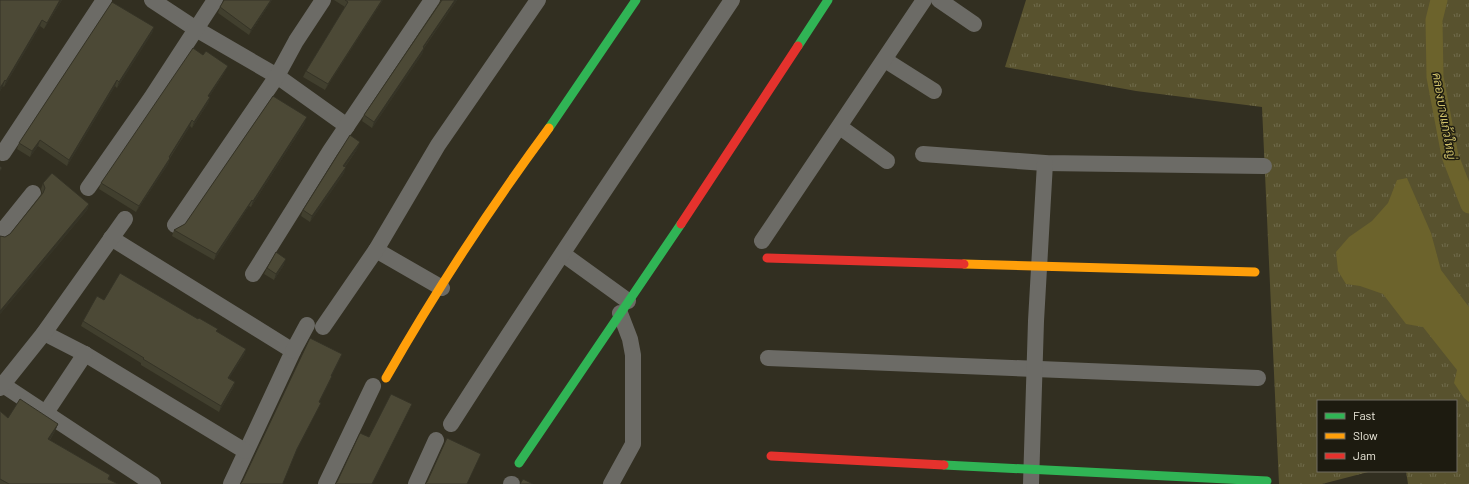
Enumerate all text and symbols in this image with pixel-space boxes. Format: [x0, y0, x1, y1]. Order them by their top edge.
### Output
water label: คลองบางแก้วใหญ่ [1429, 71, 1460, 162]
legend [1317, 400, 1457, 472]
text: Fast [1353, 408, 1376, 422]
text: Slow [1353, 428, 1378, 442]
text: Jam [1353, 448, 1376, 462]

